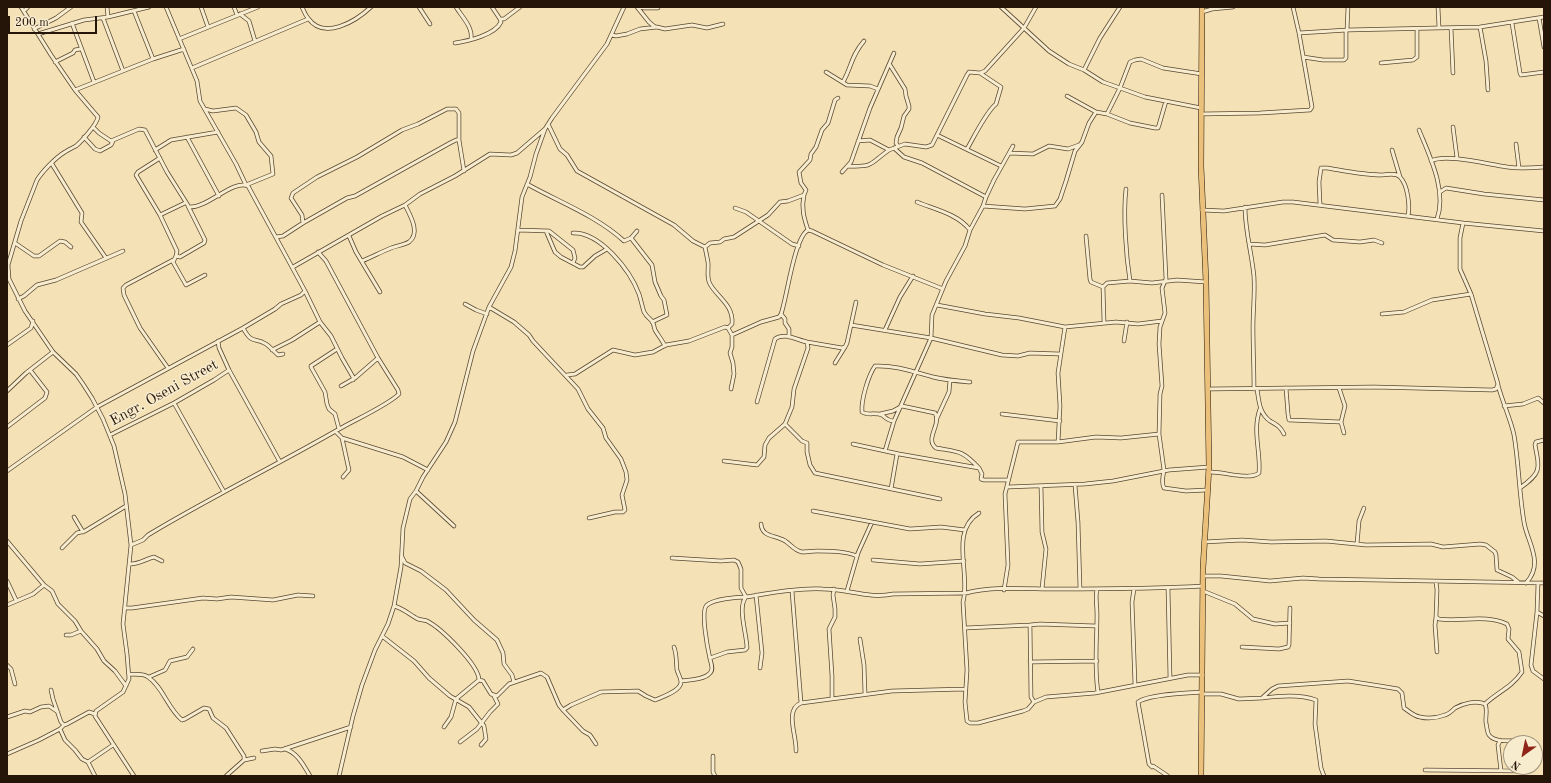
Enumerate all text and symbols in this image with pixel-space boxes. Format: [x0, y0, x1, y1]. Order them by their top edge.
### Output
scale bar [10, 8, 99, 34]
text: 200 m [15, 17, 49, 29]
street label: Engr. Oseni Street [107, 356, 221, 430]
north arrow [1503, 735, 1543, 775]
text: N [1510, 758, 1523, 772]

